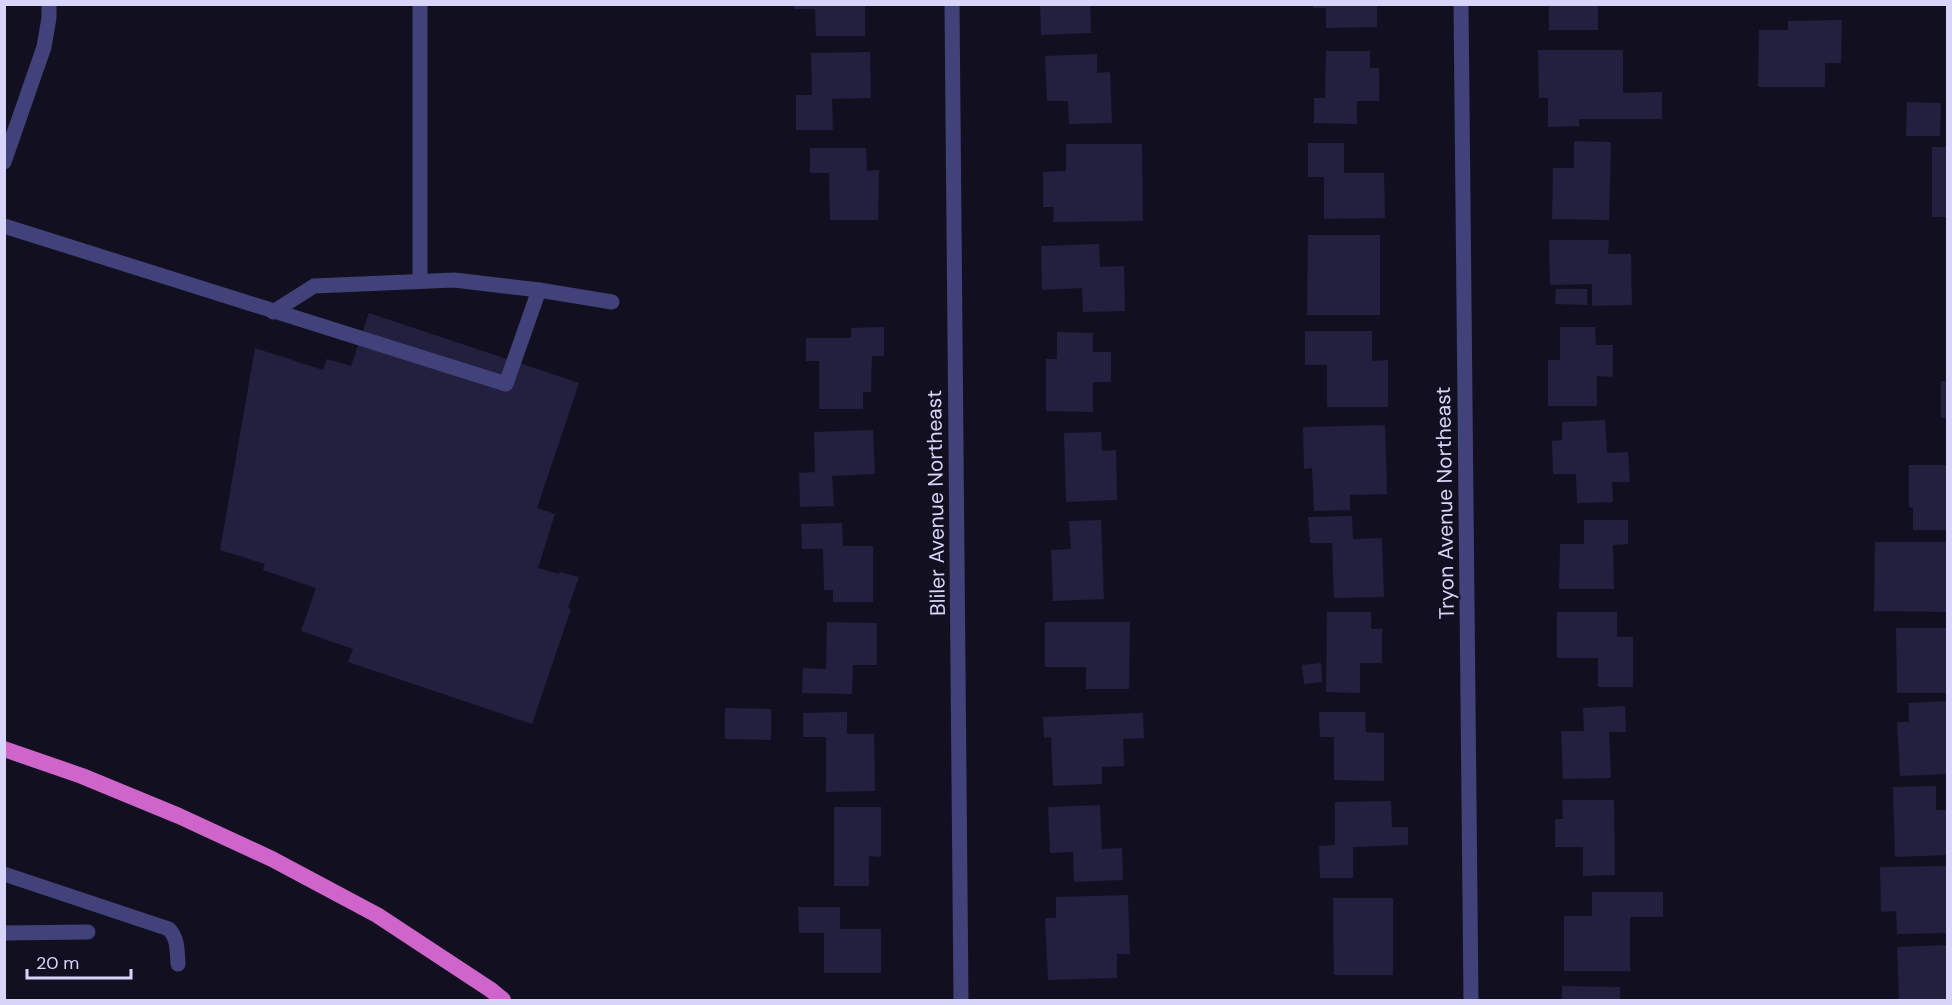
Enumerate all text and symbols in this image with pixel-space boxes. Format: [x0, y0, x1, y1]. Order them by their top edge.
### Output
street label: Tryon Avenue Northeast [1429, 386, 1461, 620]
street label: Bliler Avenue Northeast [920, 390, 952, 616]
scale bar [27, 942, 130, 980]
text: 20 m [36, 951, 79, 975]

